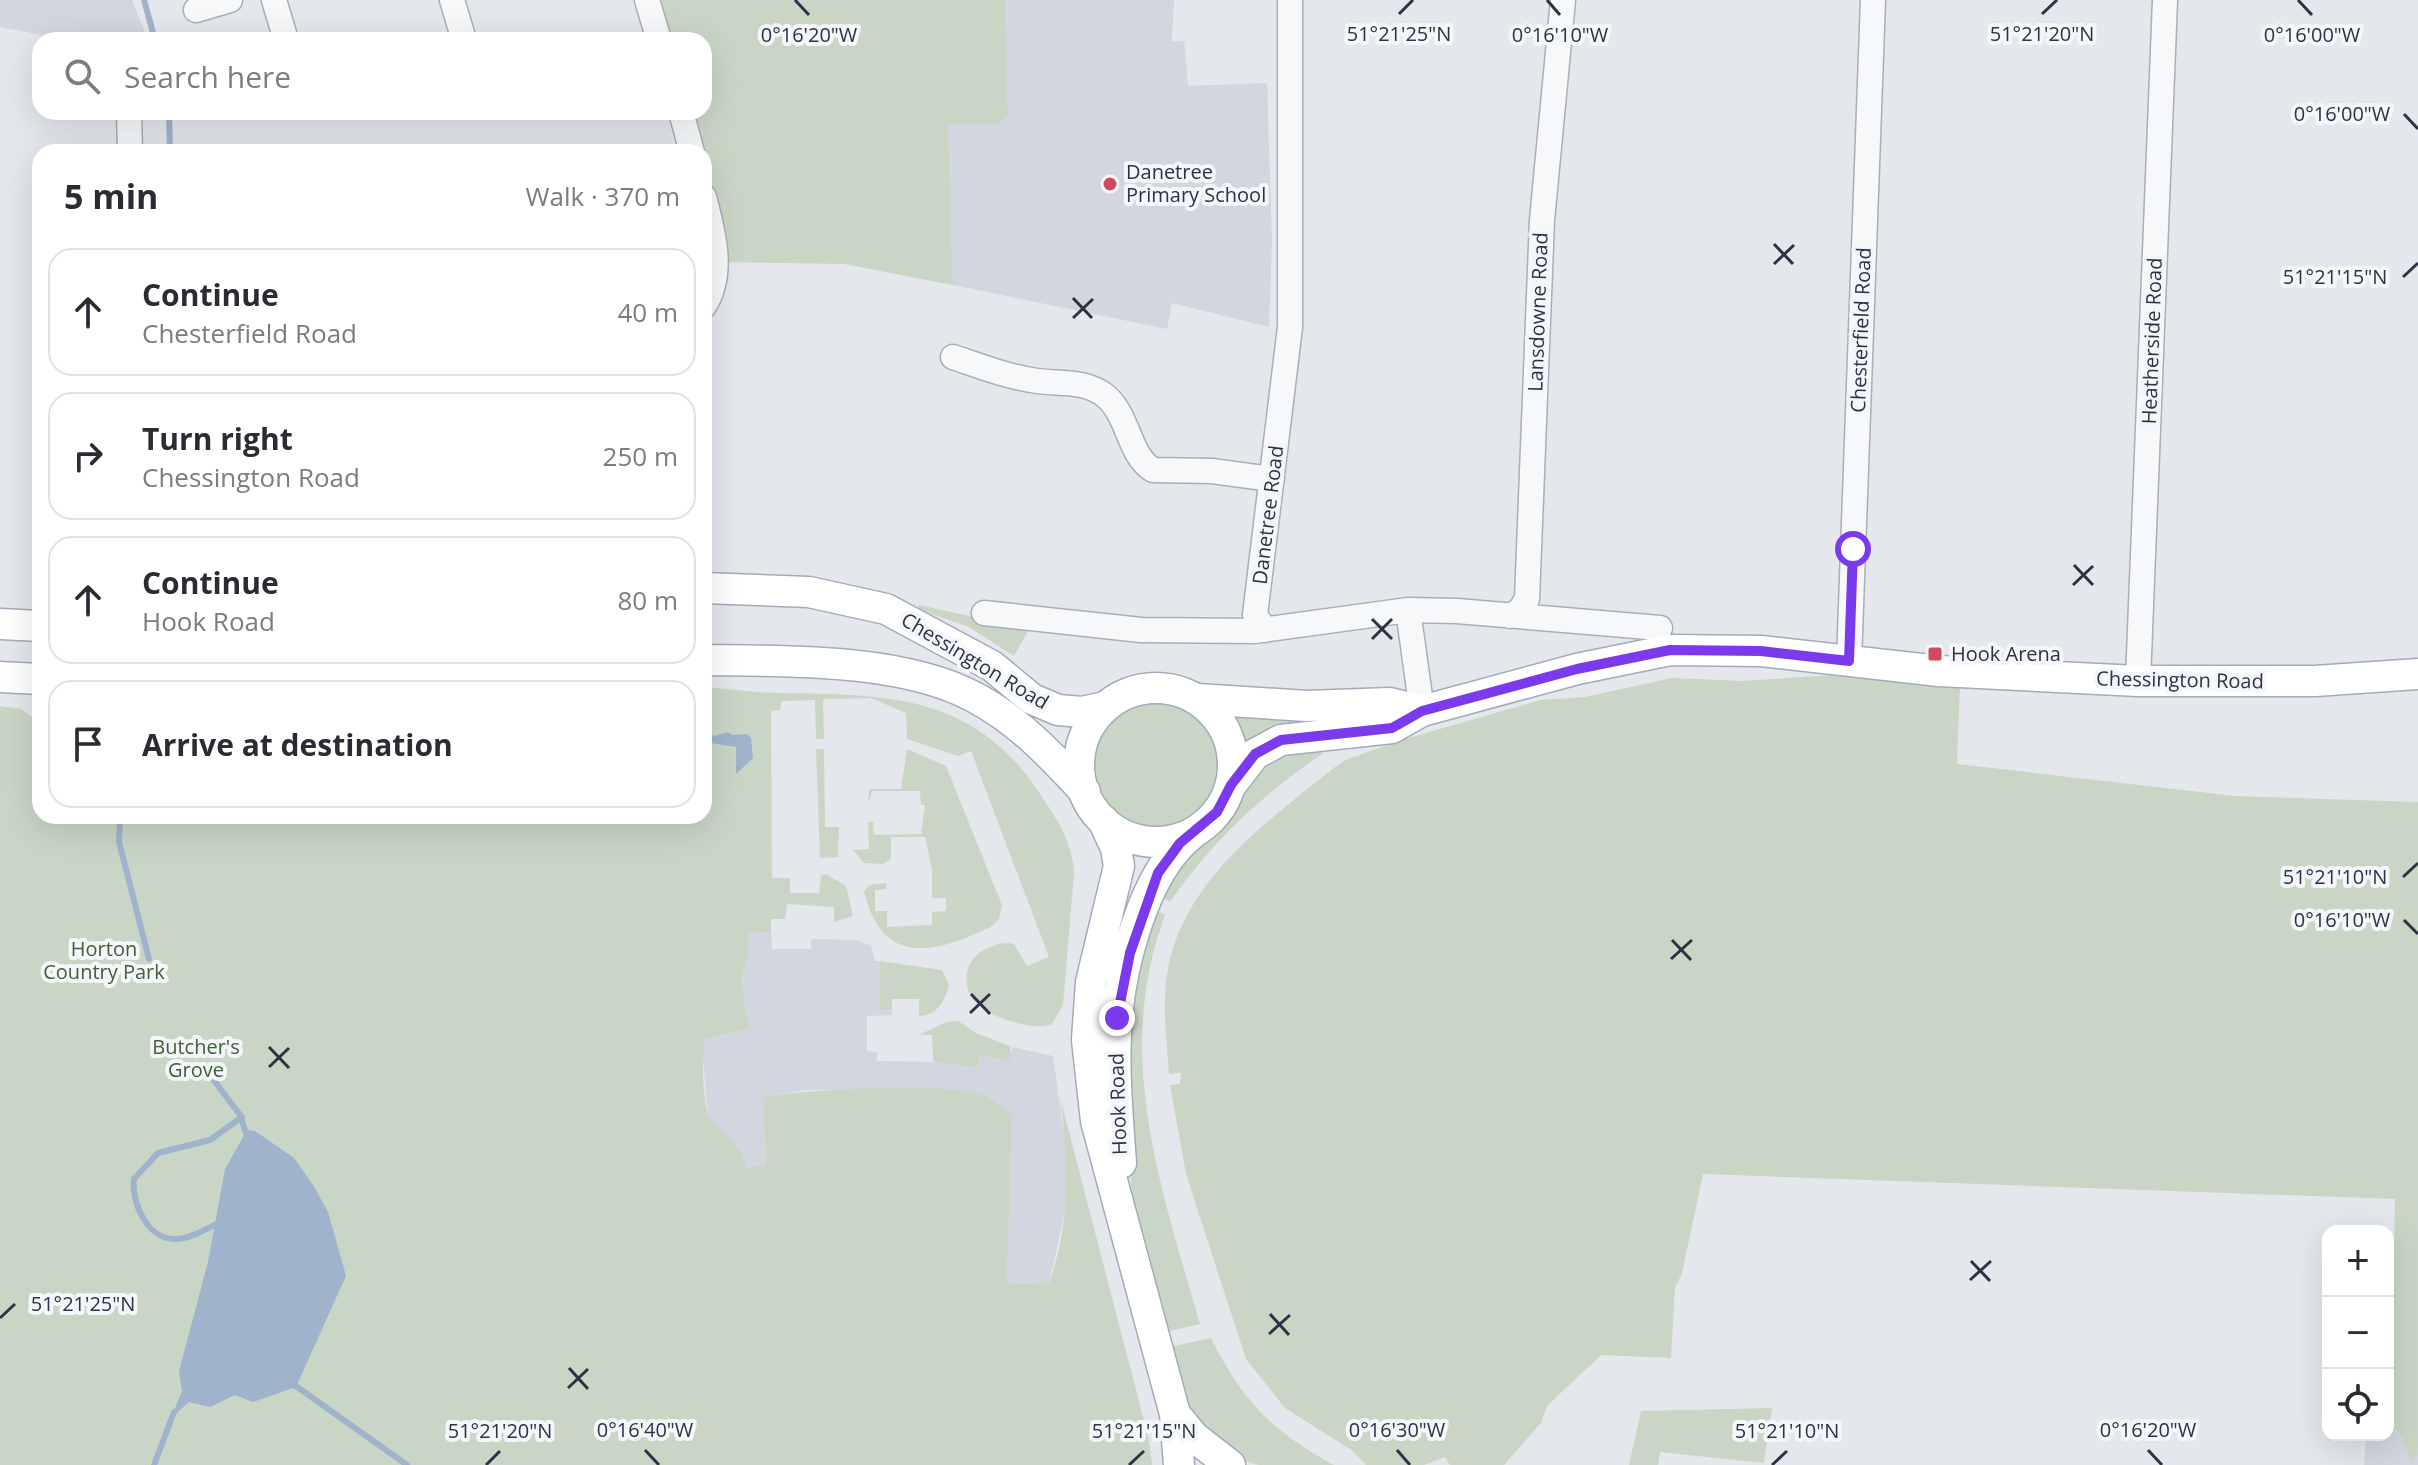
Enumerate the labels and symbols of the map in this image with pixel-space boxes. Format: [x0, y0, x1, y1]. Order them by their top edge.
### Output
text: 51°21'25"N [1347, 20, 1451, 47]
text: 51°21'20"N [1990, 20, 2094, 47]
text: 0°16'20"W [761, 21, 858, 48]
text: 0°16'10"W [1512, 21, 1609, 48]
text: 0°16'00"W [2264, 21, 2361, 48]
text: 0°16'00"W [2294, 100, 2391, 127]
place label: Danetree Primary School [1126, 158, 1266, 208]
marker: Danetree Primary School [1101, 175, 1119, 193]
street label: Lansdowne Road [1521, 232, 1554, 392]
street label: Chesterfield Road [1844, 247, 1877, 413]
street label: Heatherside Road [2135, 257, 2168, 425]
text: 51°21'15"N [2283, 263, 2387, 290]
street label: Danetree Road [1246, 444, 1289, 586]
route start [1835, 531, 1871, 567]
street label: Chessington Road [896, 606, 1054, 715]
place label: Hook Arena [1951, 640, 2061, 667]
marker: Hook Arena [1926, 645, 1944, 663]
street label: Chessington Road [2096, 665, 2264, 694]
text: 51°21'10"N [2283, 863, 2387, 890]
text: 0°16'10"W [2294, 906, 2391, 933]
park label: Horton Country Park [43, 935, 165, 985]
route end [1099, 1000, 1135, 1036]
park label: Butcher's Grove [152, 1033, 240, 1083]
street label: Hook Road [1102, 1052, 1133, 1156]
text: 51°21'25"N [31, 1290, 135, 1317]
text: 0°16'40"W [597, 1416, 694, 1443]
text: 0°16'30"W [1349, 1416, 1446, 1443]
text: 0°16'20"W [2100, 1416, 2197, 1443]
text: 51°21'20"N [448, 1417, 552, 1444]
text: 51°21'15"N [1092, 1417, 1196, 1444]
text: 51°21'10"N [1735, 1417, 1839, 1444]

